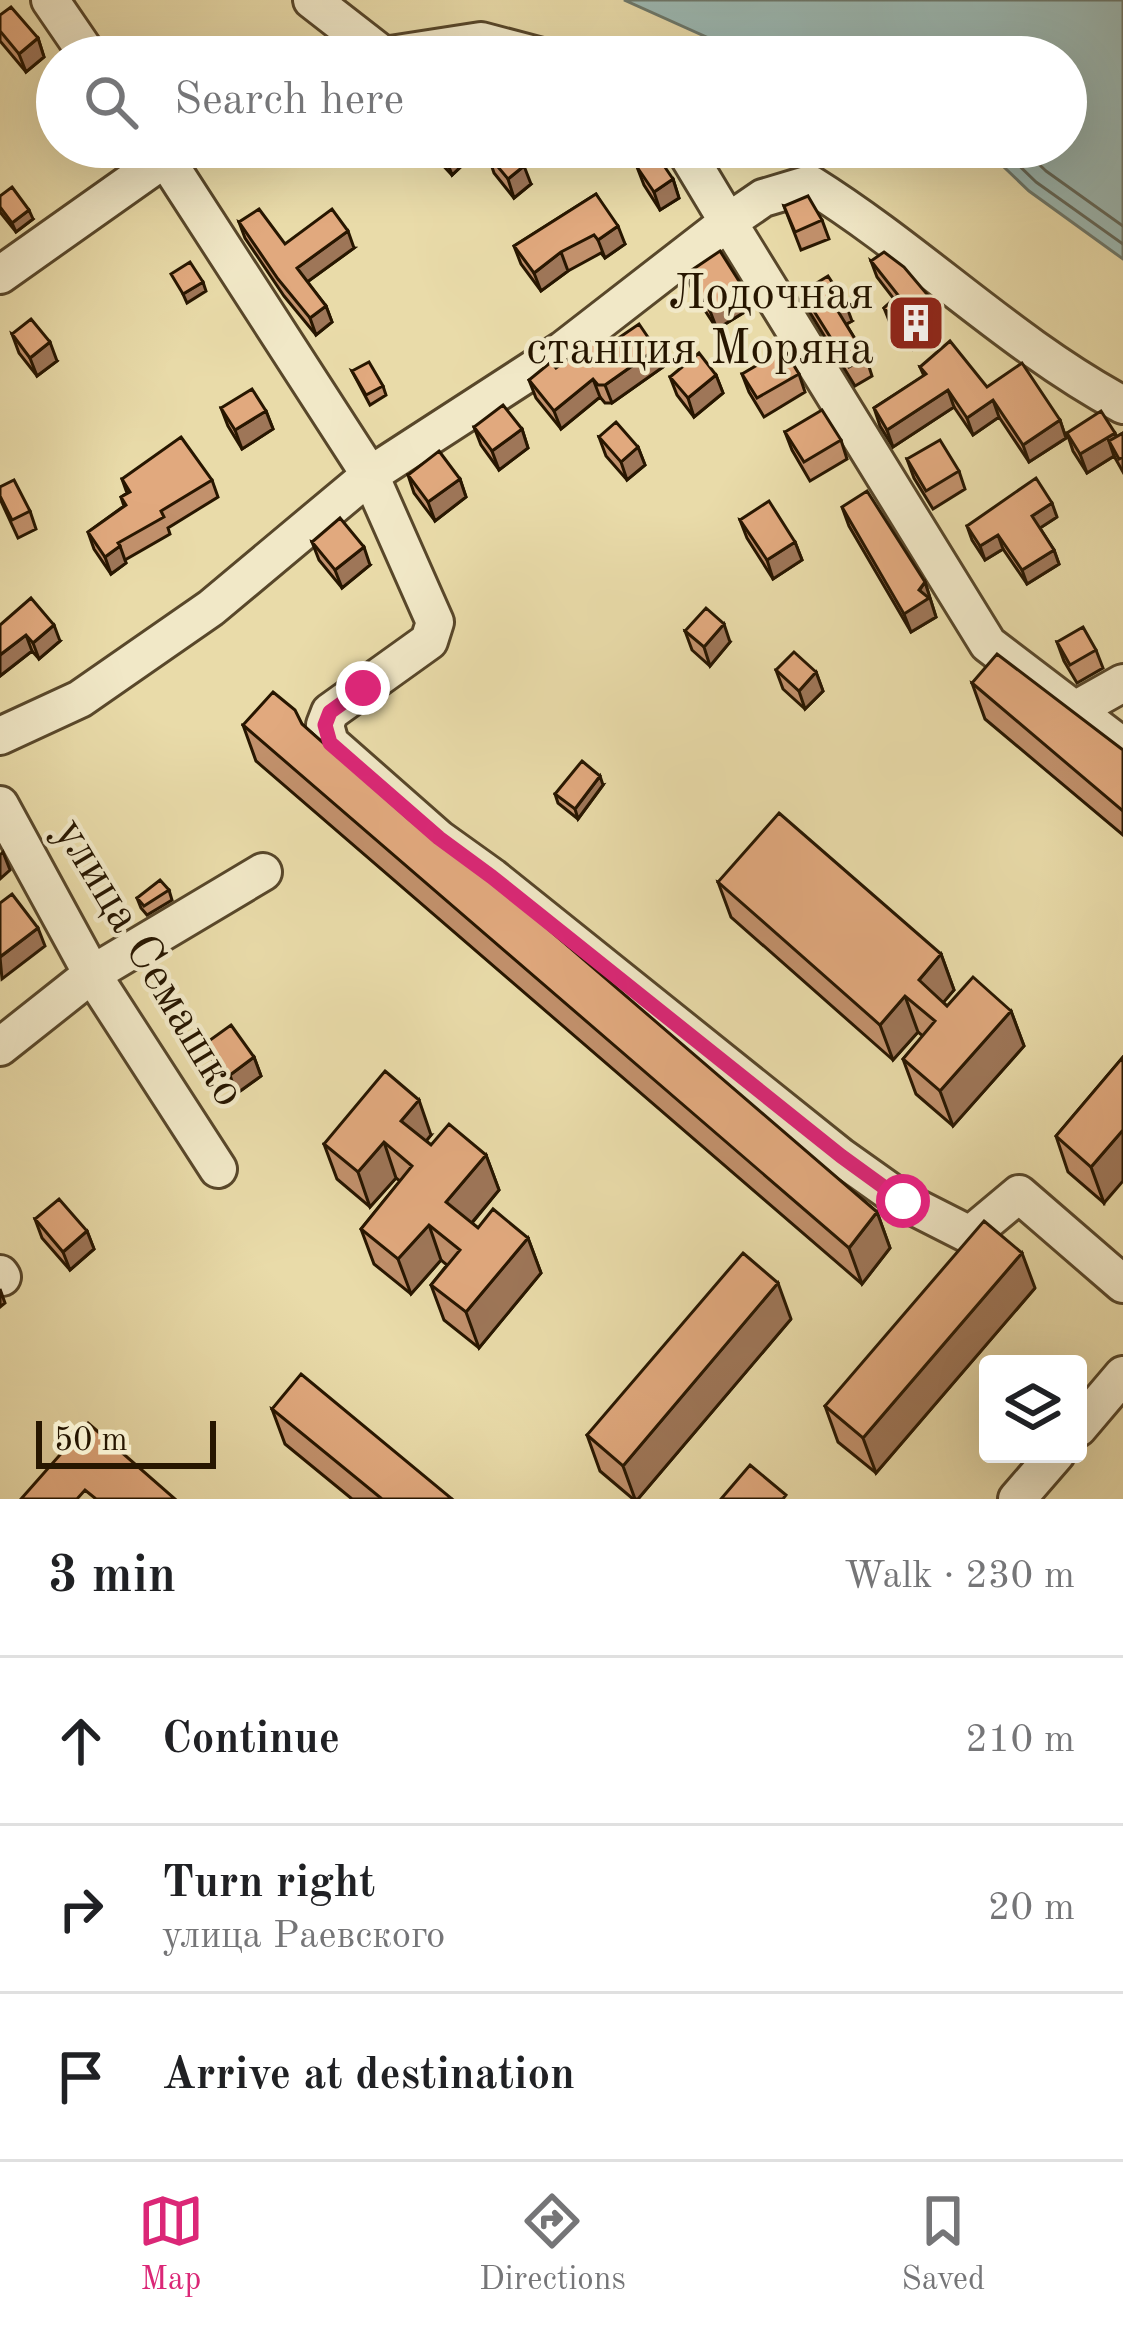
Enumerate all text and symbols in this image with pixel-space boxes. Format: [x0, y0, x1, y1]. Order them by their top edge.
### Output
search box [36, 36, 1087, 168]
icon: search [78, 69, 144, 135]
text: Search here [174, 79, 404, 124]
place label: Лодочная станция Моряна [526, 271, 874, 374]
building icon: Лодочная станция Моряна [885, 292, 947, 354]
route end [336, 661, 390, 715]
street label: улица Семашко [44, 811, 254, 1115]
route start [876, 1174, 930, 1228]
map controls [979, 1355, 1087, 1463]
button: layers [979, 1355, 1087, 1463]
scale bar [36, 1415, 216, 1468]
text: 50 m [54, 1425, 128, 1458]
text: 3 min [48, 1552, 176, 1603]
text: Walk · 230 m [844, 1557, 1075, 1596]
icon: ahead [48, 1708, 114, 1774]
text: Continue [162, 1718, 340, 1763]
text: 210 m [965, 1721, 1075, 1760]
text: Turn right [162, 1862, 375, 1907]
icon: right [48, 1876, 114, 1942]
text: 20 m [988, 1889, 1075, 1928]
text: улица Раевского [162, 1917, 445, 1956]
icon: arrive [48, 2044, 114, 2110]
text: Arrive at destination [162, 2054, 575, 2099]
tab: Map [138, 2188, 204, 2301]
tab: Directions [479, 2188, 626, 2301]
tab: Saved [901, 2188, 985, 2301]

